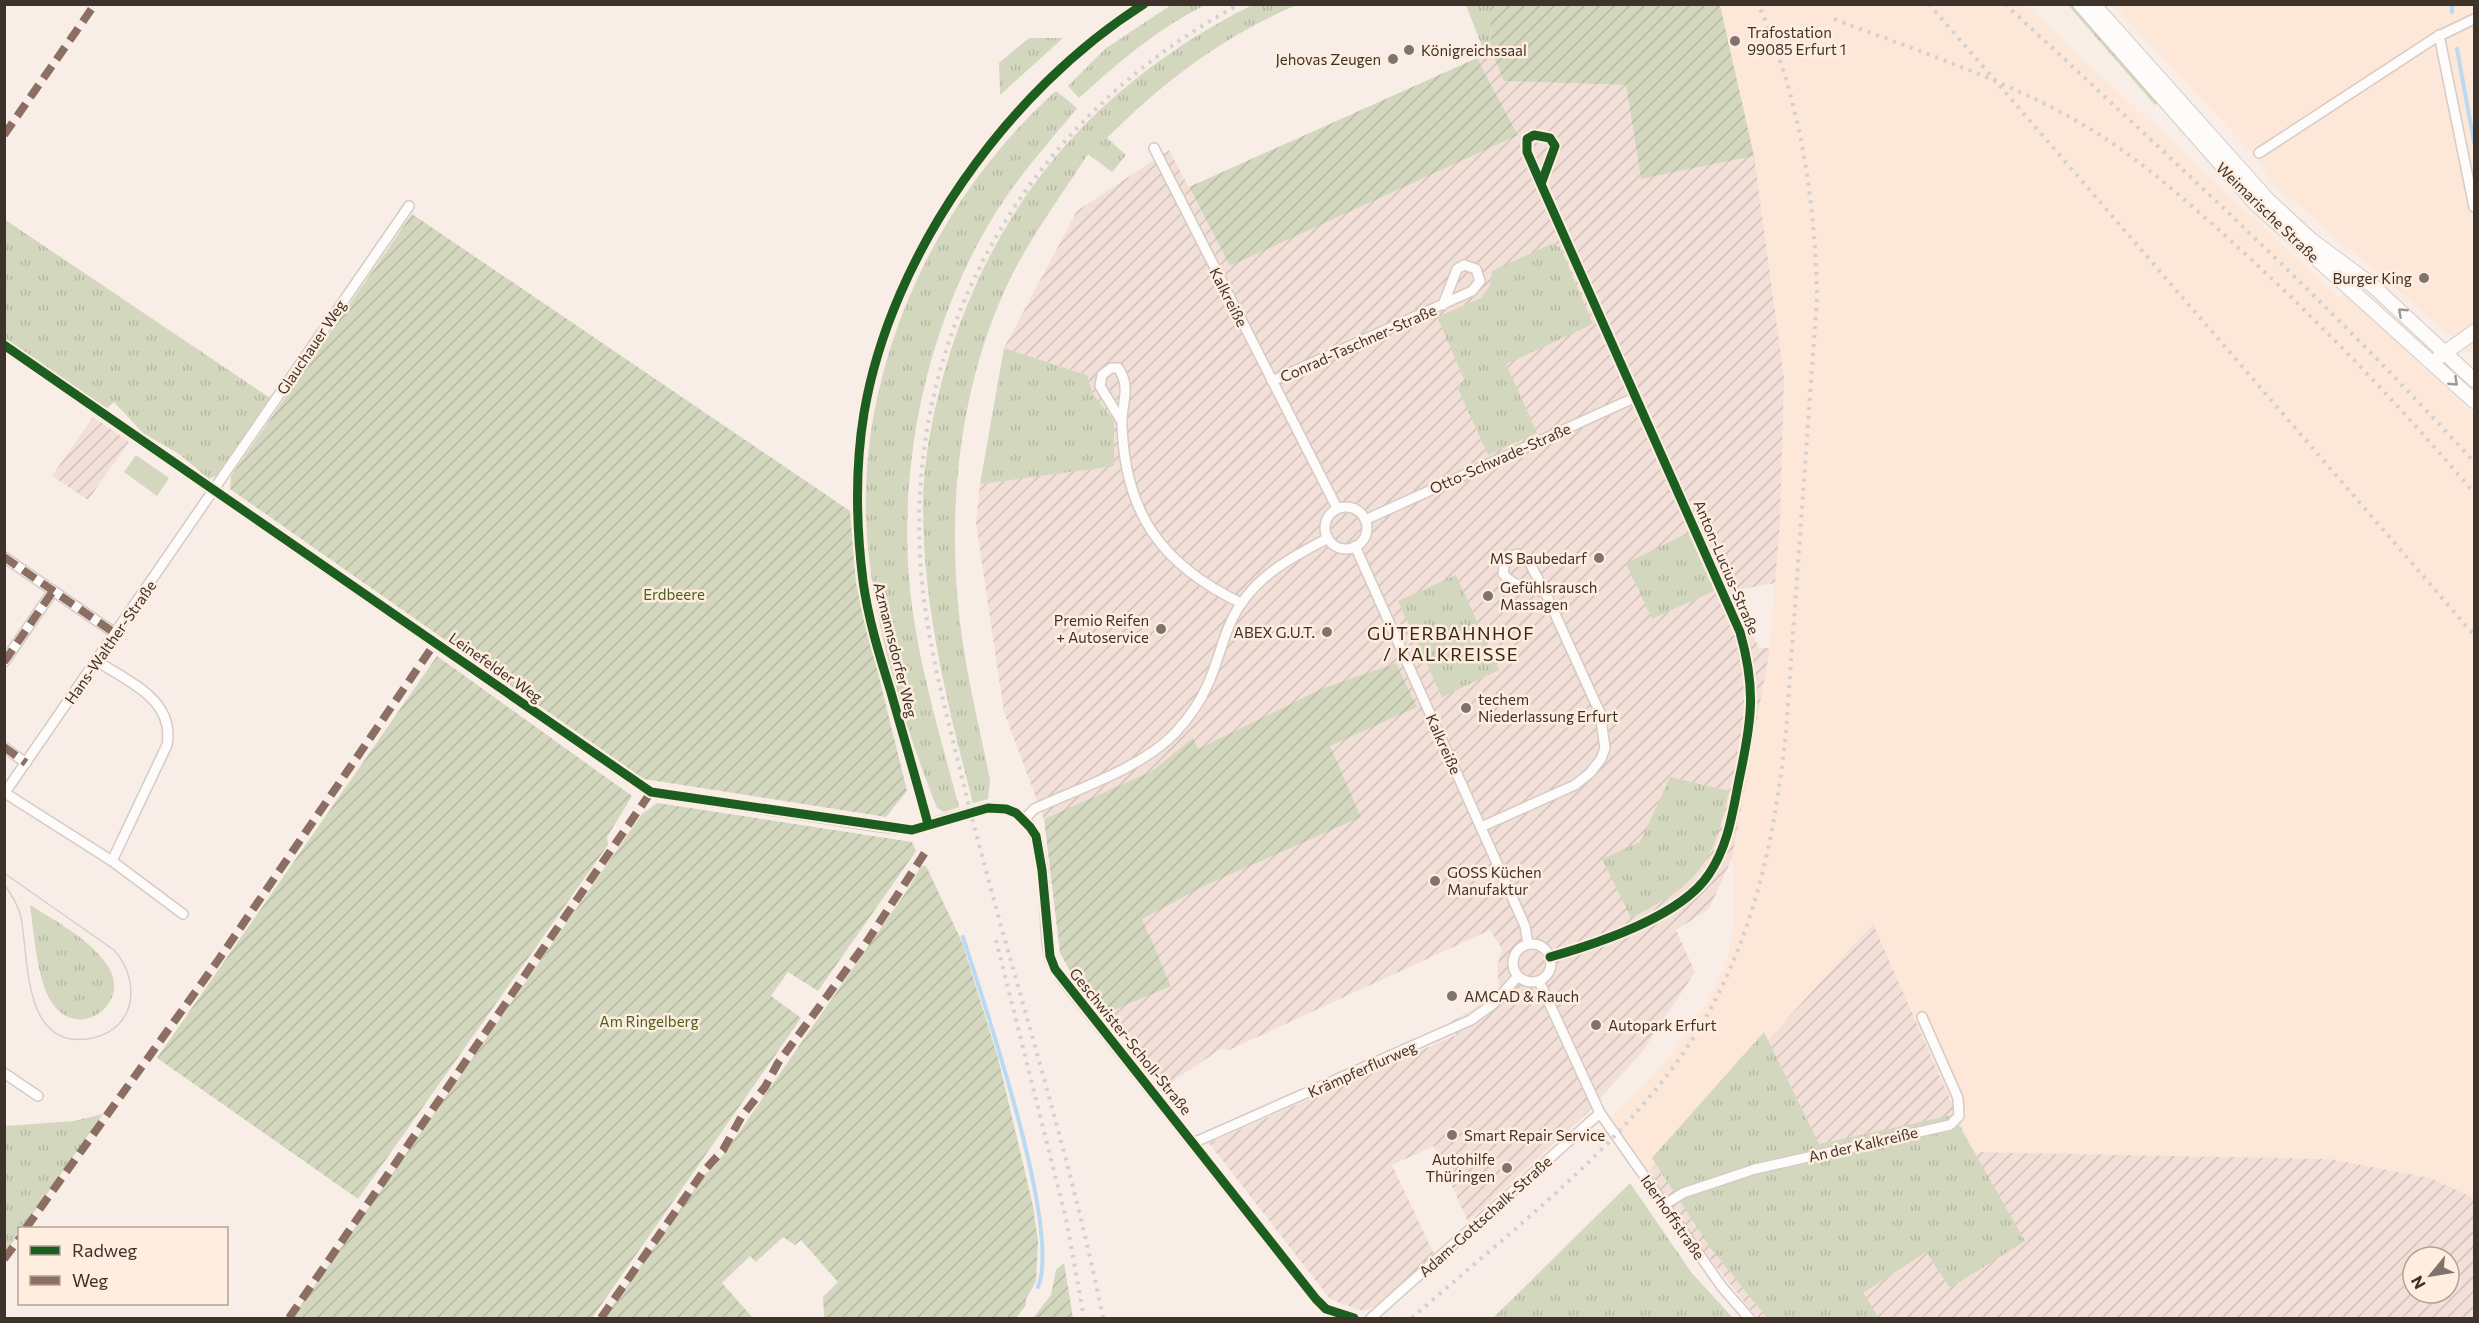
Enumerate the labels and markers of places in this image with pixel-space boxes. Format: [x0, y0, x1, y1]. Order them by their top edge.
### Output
place label: Trafostation 99085 Erfurt 1 [1747, 23, 1846, 58]
marker: Trafostation 99085 Erfurt 1 [1728, 34, 1742, 48]
place label: Königreichssaal [1421, 41, 1527, 59]
marker: Königreichssaal [1402, 43, 1416, 57]
place label: Jehovas Zeugen [1275, 50, 1381, 68]
marker: Jehovas Zeugen [1386, 52, 1400, 66]
place label: Burger King [2333, 269, 2412, 287]
marker: Burger King [2417, 271, 2431, 285]
place label: MS Baubedarf [1490, 549, 1587, 567]
marker: MS Baubedarf [1592, 551, 1606, 565]
place label: Gefühlsrausch Massagen [1500, 578, 1597, 613]
marker: Gefühlsrausch Massagen [1481, 589, 1495, 603]
place label: Premio Reifen + Autoservice [1054, 611, 1149, 646]
marker: Premio Reifen + Autoservice [1154, 622, 1168, 636]
place label: ABEX G.U.T. [1234, 623, 1315, 641]
marker: ABEX G.U.T. [1320, 625, 1334, 639]
place label: techem Niederlassung Erfurt [1478, 690, 1618, 725]
marker: techem Niederlassung Erfurt [1459, 701, 1473, 715]
place label: GOSS Küchen Manufaktur [1447, 863, 1542, 898]
marker: GOSS Küchen Manufaktur [1428, 874, 1442, 888]
place label: AMCAD & Rauch [1464, 987, 1579, 1005]
marker: AMCAD & Rauch [1445, 989, 1459, 1003]
place label: Autopark Erfurt [1608, 1016, 1717, 1034]
marker: Autopark Erfurt [1589, 1018, 1603, 1032]
place label: Smart Repair Service [1464, 1126, 1605, 1144]
marker: Smart Repair Service [1445, 1128, 1459, 1142]
place label: Autohilfe Thüringen [1425, 1150, 1495, 1185]
marker: Autohilfe Thüringen [1500, 1161, 1514, 1175]

